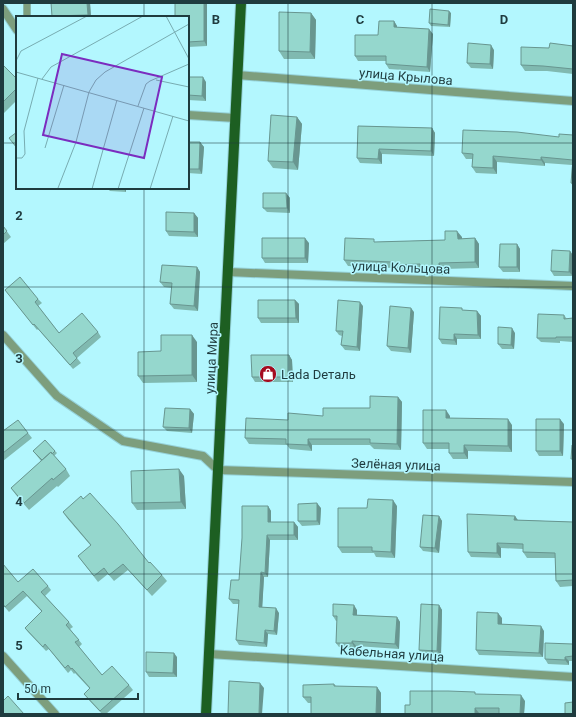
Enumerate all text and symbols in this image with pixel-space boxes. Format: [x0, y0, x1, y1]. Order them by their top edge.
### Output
text: B [212, 12, 220, 27]
text: C [356, 12, 365, 27]
text: D [500, 12, 508, 27]
inset map [16, 16, 189, 189]
street label: улица Крылова [359, 65, 453, 88]
text: 2 [15, 208, 23, 223]
street label: улица Кольцова [351, 258, 451, 277]
street label: улица Мира [202, 322, 221, 394]
text: 3 [15, 351, 23, 366]
shop icon: Lada Dеталь [258, 364, 278, 384]
place label: Lada Dеталь [281, 367, 356, 382]
street label: Зелёная улица [351, 455, 441, 474]
text: 4 [15, 494, 23, 509]
text: 5 [15, 638, 23, 653]
street label: Кабельная улица [339, 642, 445, 665]
scale bar [18, 675, 138, 701]
text: 50 m [24, 682, 51, 696]

